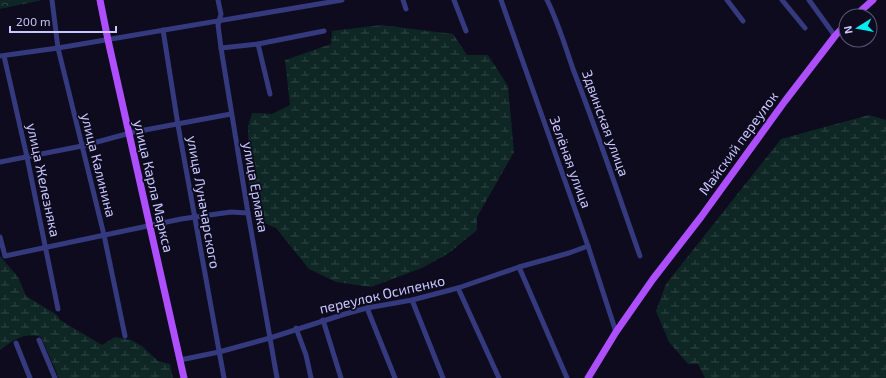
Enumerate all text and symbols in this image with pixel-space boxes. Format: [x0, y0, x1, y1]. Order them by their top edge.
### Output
scale bar [10, 8, 116, 34]
north arrow [838, 8, 878, 48]
text: 200 m [16, 14, 50, 28]
text: N [841, 25, 855, 35]
street label: Здвинская улица [579, 67, 633, 179]
street label: Майский переулок [695, 88, 782, 198]
street label: улица Калинина [78, 111, 120, 219]
street label: Зелёная улица [547, 114, 595, 210]
street label: улица Карла Маркса [130, 118, 178, 254]
street label: улица Железняка [24, 122, 64, 238]
street label: улица Луначарского [184, 134, 224, 270]
street label: улица Ермака [240, 140, 272, 234]
street label: переулок Осипенко [318, 271, 446, 317]

